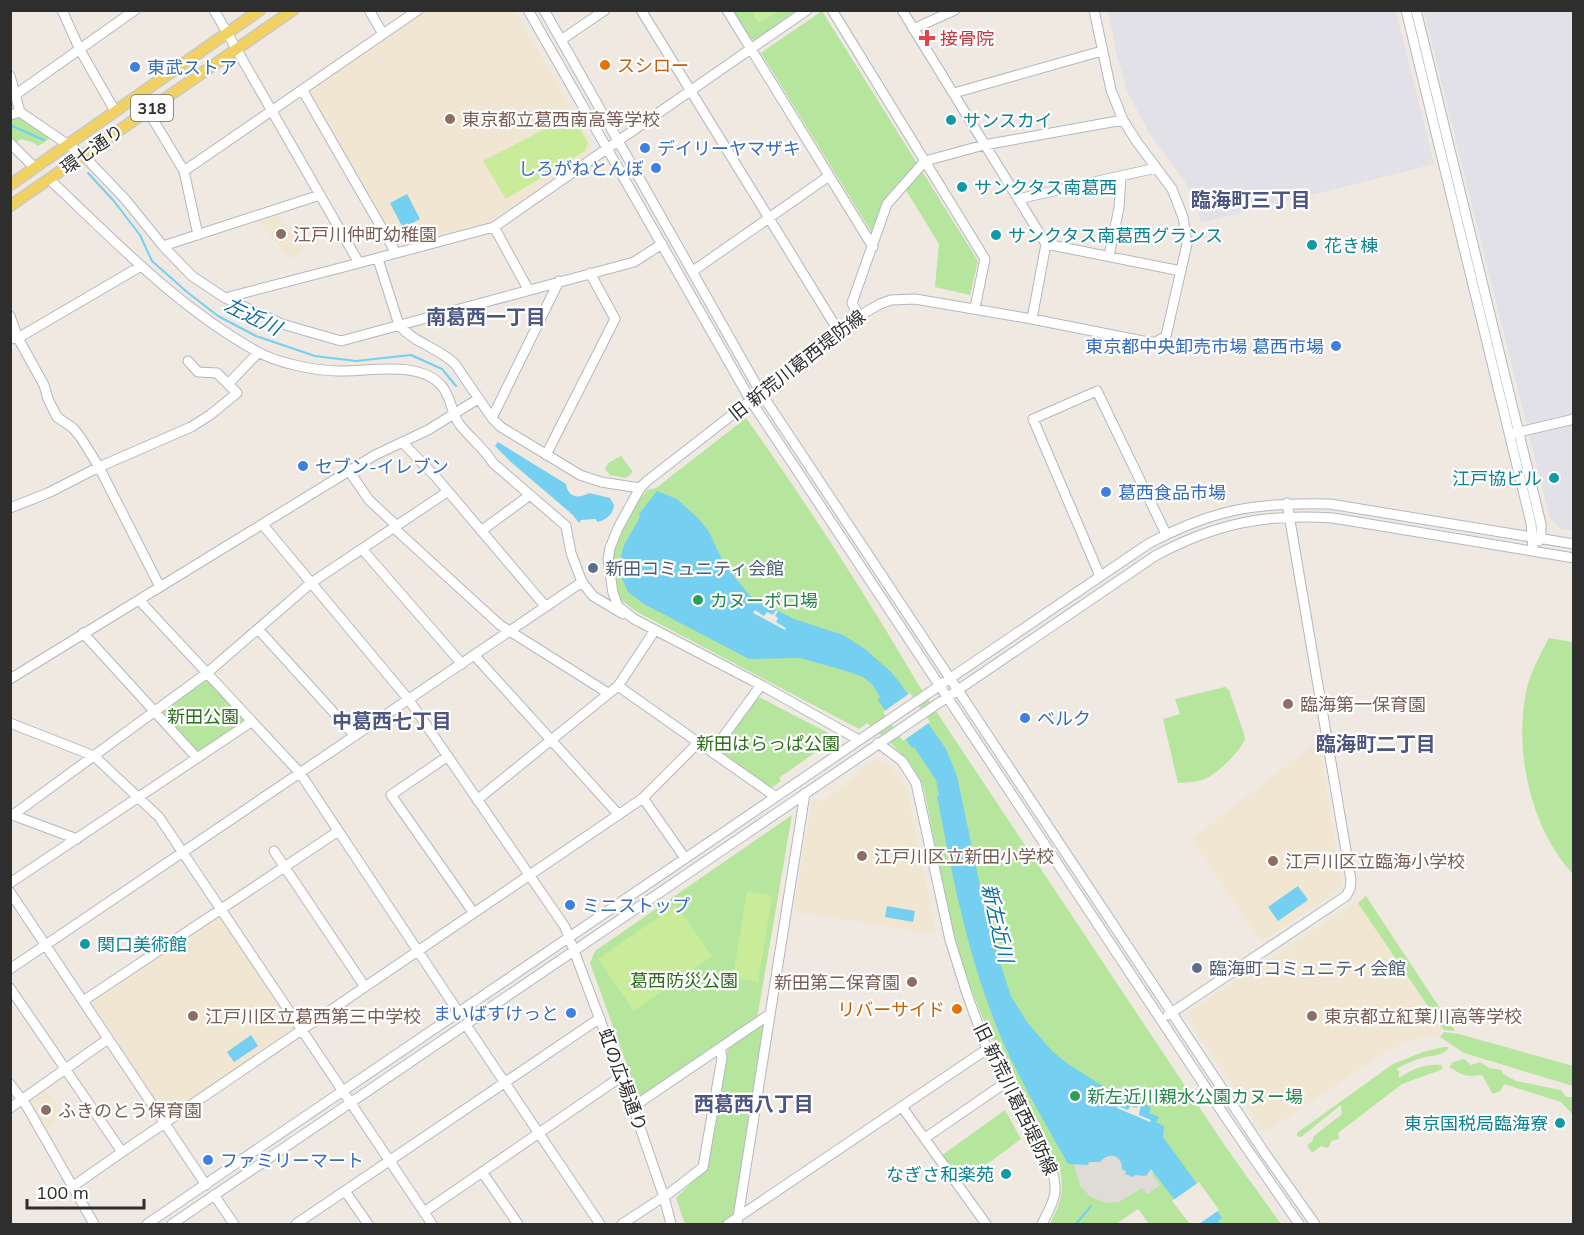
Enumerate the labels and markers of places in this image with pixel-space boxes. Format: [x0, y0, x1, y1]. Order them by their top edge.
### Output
place label: 接骨院 [940, 27, 994, 50]
marker: 接骨院 [918, 29, 936, 47]
place label: スシロー [617, 54, 689, 77]
place label: 東武ストア [147, 56, 237, 79]
marker: スシロー [598, 58, 612, 72]
marker: 東武ストア [128, 60, 142, 74]
place label: 東京都立葛西南高等学校 [462, 108, 660, 131]
place label: サンスカイ [963, 109, 1053, 132]
marker: 東京都立葛西南高等学校 [443, 112, 457, 126]
marker: サンスカイ [944, 113, 958, 127]
place label: デイリーヤマザキ [657, 137, 801, 160]
marker: デイリーヤマザキ [638, 141, 652, 155]
place label: しろがねとんぼ [518, 157, 644, 180]
marker: しろがねとんぼ [649, 161, 663, 175]
place label: サンクタス南葛西 [974, 176, 1117, 199]
marker: サンクタス南葛西 [955, 180, 969, 194]
place label: 江戸川仲町幼稚園 [293, 223, 437, 246]
place label: サンクタス南葛西グランス [1008, 224, 1223, 247]
marker: 江戸川仲町幼稚園 [274, 227, 288, 241]
marker: サンクタス南葛西グランス [989, 228, 1003, 242]
place label: 花き棟 [1324, 234, 1378, 257]
marker: 花き棟 [1305, 238, 1319, 252]
place label: 東京都中央卸売市場 葛西市場 [1085, 335, 1324, 358]
marker: 東京都中央卸売市場 葛西市場 [1329, 339, 1343, 353]
place label: セブン-イレブン [315, 455, 449, 478]
marker: セブン-イレブン [296, 459, 310, 473]
place label: 江戸協ビル [1452, 467, 1542, 490]
marker: 江戸協ビル [1547, 471, 1561, 485]
place label: 葛西食品市場 [1118, 481, 1226, 504]
marker: 葛西食品市場 [1099, 485, 1113, 499]
place label: 新田コミュニティ会館 [605, 557, 784, 580]
marker: 新田コミュニティ会館 [586, 561, 600, 575]
place label: カヌーポロ場 [710, 589, 818, 612]
marker: カヌーポロ場 [691, 593, 705, 607]
place label: 臨海第一保育園 [1300, 693, 1426, 716]
marker: 臨海第一保育園 [1281, 697, 1295, 711]
place label: ベルク [1037, 707, 1091, 730]
marker: ベルク [1018, 711, 1032, 725]
place label: 江戸川区立新田小学校 [874, 845, 1054, 868]
marker: 江戸川区立新田小学校 [855, 849, 869, 863]
place label: 江戸川区立臨海小学校 [1285, 850, 1465, 873]
marker: 江戸川区立臨海小学校 [1266, 854, 1280, 868]
place label: ミニストップ [582, 894, 690, 917]
marker: ミニストップ [563, 898, 577, 912]
place label: 関口美術館 [97, 933, 187, 956]
marker: 関口美術館 [78, 937, 92, 951]
place label: 臨海町コミュニティ会館 [1209, 957, 1406, 980]
marker: 臨海町コミュニティ会館 [1190, 961, 1204, 975]
place label: 新田第二保育園 [774, 971, 900, 994]
marker: 新田第二保育園 [905, 975, 919, 989]
place label: リバーサイド [837, 998, 945, 1021]
place label: まいばすけっと [433, 1002, 559, 1025]
marker: リバーサイド [950, 1002, 964, 1016]
place label: 江戸川区立葛西第三中学校 [205, 1005, 421, 1028]
place label: 東京都立紅葉川高等学校 [1324, 1005, 1522, 1028]
marker: まいばすけっと [564, 1006, 578, 1020]
marker: 江戸川区立葛西第三中学校 [186, 1009, 200, 1023]
marker: 東京都立紅葉川高等学校 [1305, 1009, 1319, 1023]
place label: 新左近川親水公園カヌー場 [1087, 1085, 1303, 1108]
marker: 新左近川親水公園カヌー場 [1068, 1089, 1082, 1103]
place label: ふきのとう保育園 [58, 1099, 202, 1122]
marker: ふきのとう保育園 [39, 1103, 53, 1117]
place label: 東京国税局臨海寮 [1404, 1112, 1548, 1135]
marker: 東京国税局臨海寮 [1553, 1116, 1567, 1130]
place label: ファミリーマート [220, 1149, 364, 1172]
marker: ファミリーマート [201, 1153, 215, 1167]
place label: なぎさ和楽苑 [886, 1163, 994, 1186]
marker: なぎさ和楽苑 [999, 1167, 1013, 1181]

